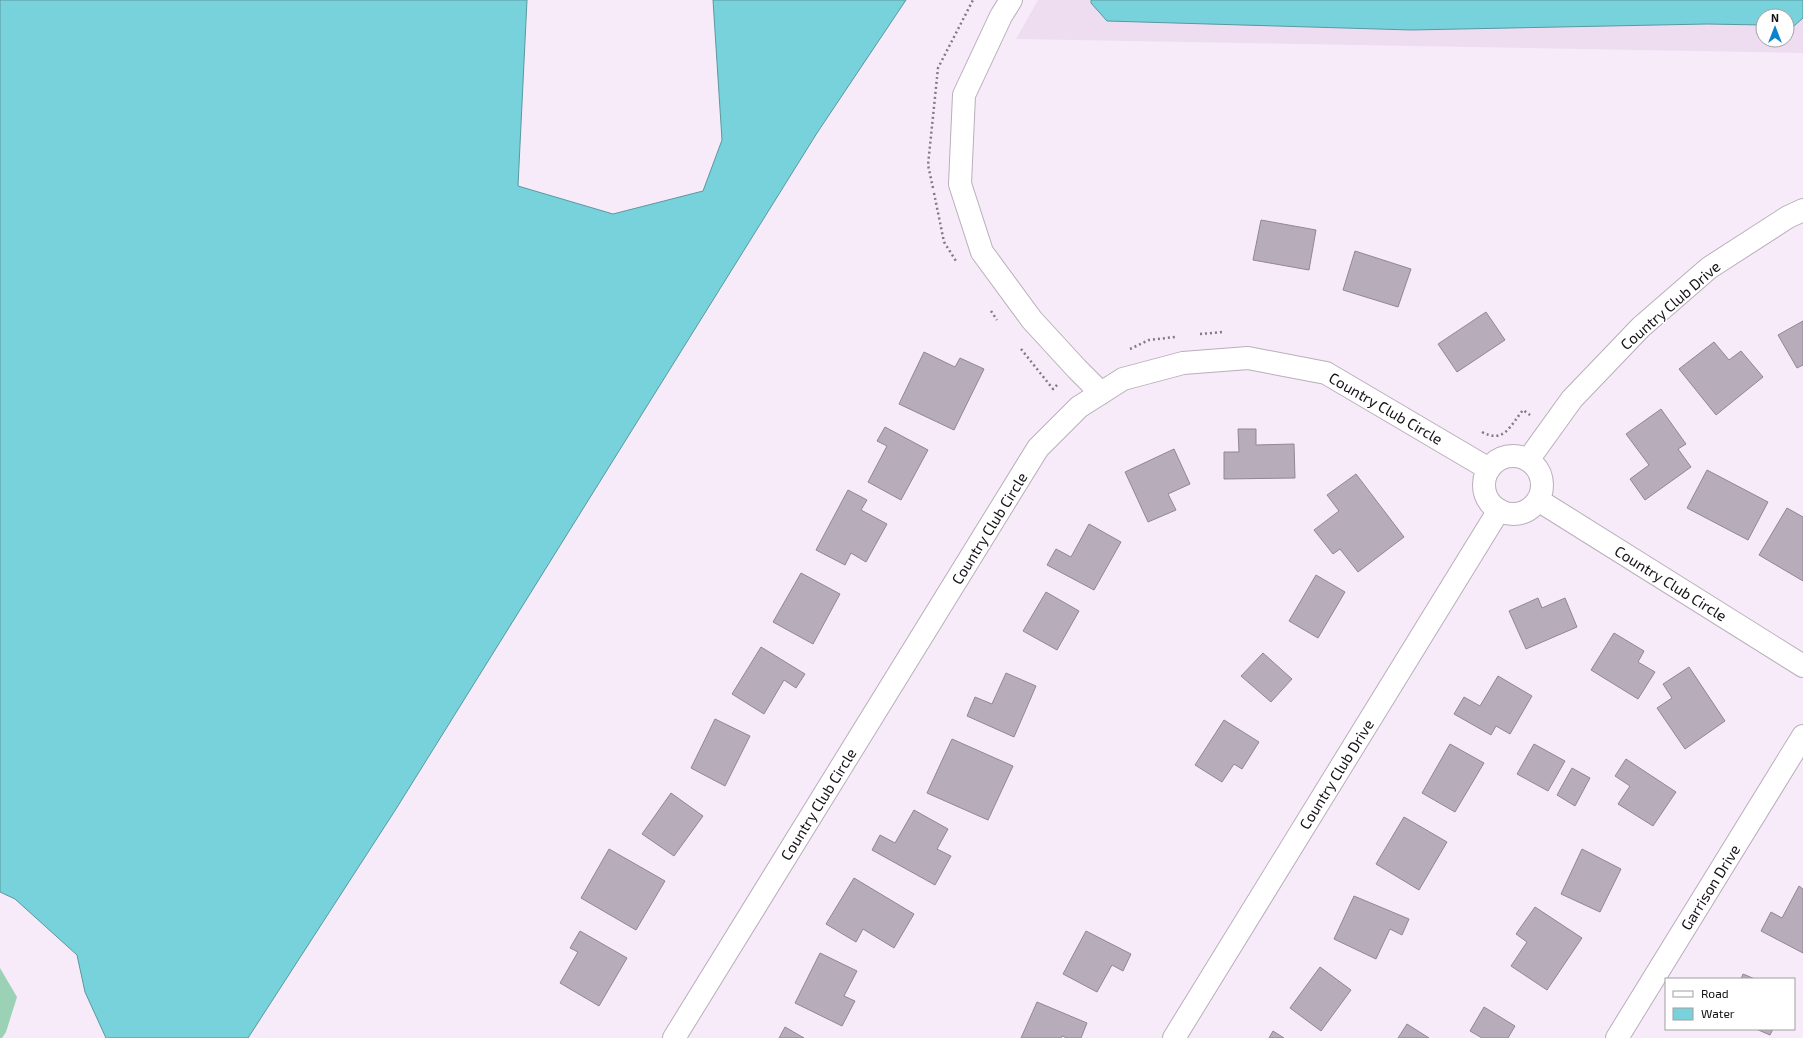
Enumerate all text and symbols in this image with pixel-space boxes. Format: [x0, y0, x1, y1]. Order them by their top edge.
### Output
north arrow [1755, 8, 1795, 48]
text: N [1771, 11, 1779, 24]
street label: Country Club Drive [1617, 257, 1723, 353]
street label: Country Club Circle [1326, 368, 1446, 448]
street label: Country Club Circle [947, 469, 1031, 587]
street label: Country Club Circle [1612, 541, 1730, 625]
street label: Country Club Drive [1295, 716, 1377, 832]
street label: Country Club Circle [776, 745, 860, 863]
street label: Garrison Drive [1677, 841, 1743, 933]
legend [1665, 978, 1795, 1030]
text: Road [1701, 986, 1729, 1000]
text: Water [1701, 1006, 1735, 1020]

